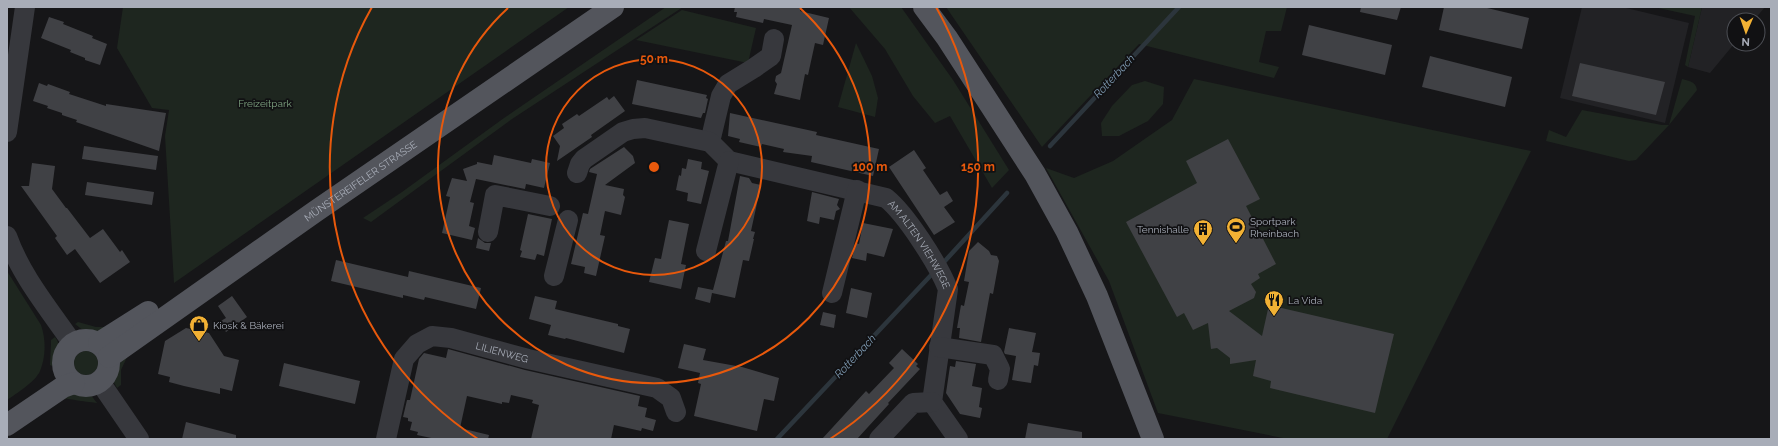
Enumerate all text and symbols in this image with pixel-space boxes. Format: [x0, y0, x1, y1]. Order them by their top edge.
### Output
north arrow [1726, 12, 1766, 52]
text: N [1741, 35, 1750, 48]
text: 50 m [640, 52, 668, 66]
water label: Rotterbach [1091, 52, 1138, 101]
park label: Freizeitpark [238, 98, 292, 109]
street label: MÜNSTEREIFELER STRASSE [302, 139, 419, 224]
centre of rings [647, 160, 661, 174]
text: 100 m [853, 160, 887, 174]
text: 150 m [961, 160, 995, 174]
street label: AM ALTEN VIEHWEGE [886, 198, 952, 290]
sports icon: Sportpark Rheinbach [1225, 216, 1247, 244]
place label: Sportpark Rheinbach [1250, 216, 1299, 239]
building icon: Tennishalle [1192, 218, 1214, 246]
place label: Tennishalle [1137, 224, 1189, 235]
restaurant icon: La Vida [1263, 289, 1285, 317]
place label: La Vida [1288, 295, 1322, 306]
shop icon: Kiosk & Bäkerei [188, 314, 210, 342]
place label: Kiosk & Bäkerei [213, 320, 284, 331]
water label: Rotterbach [832, 332, 879, 381]
street label: LILIENWEG [475, 340, 530, 365]

